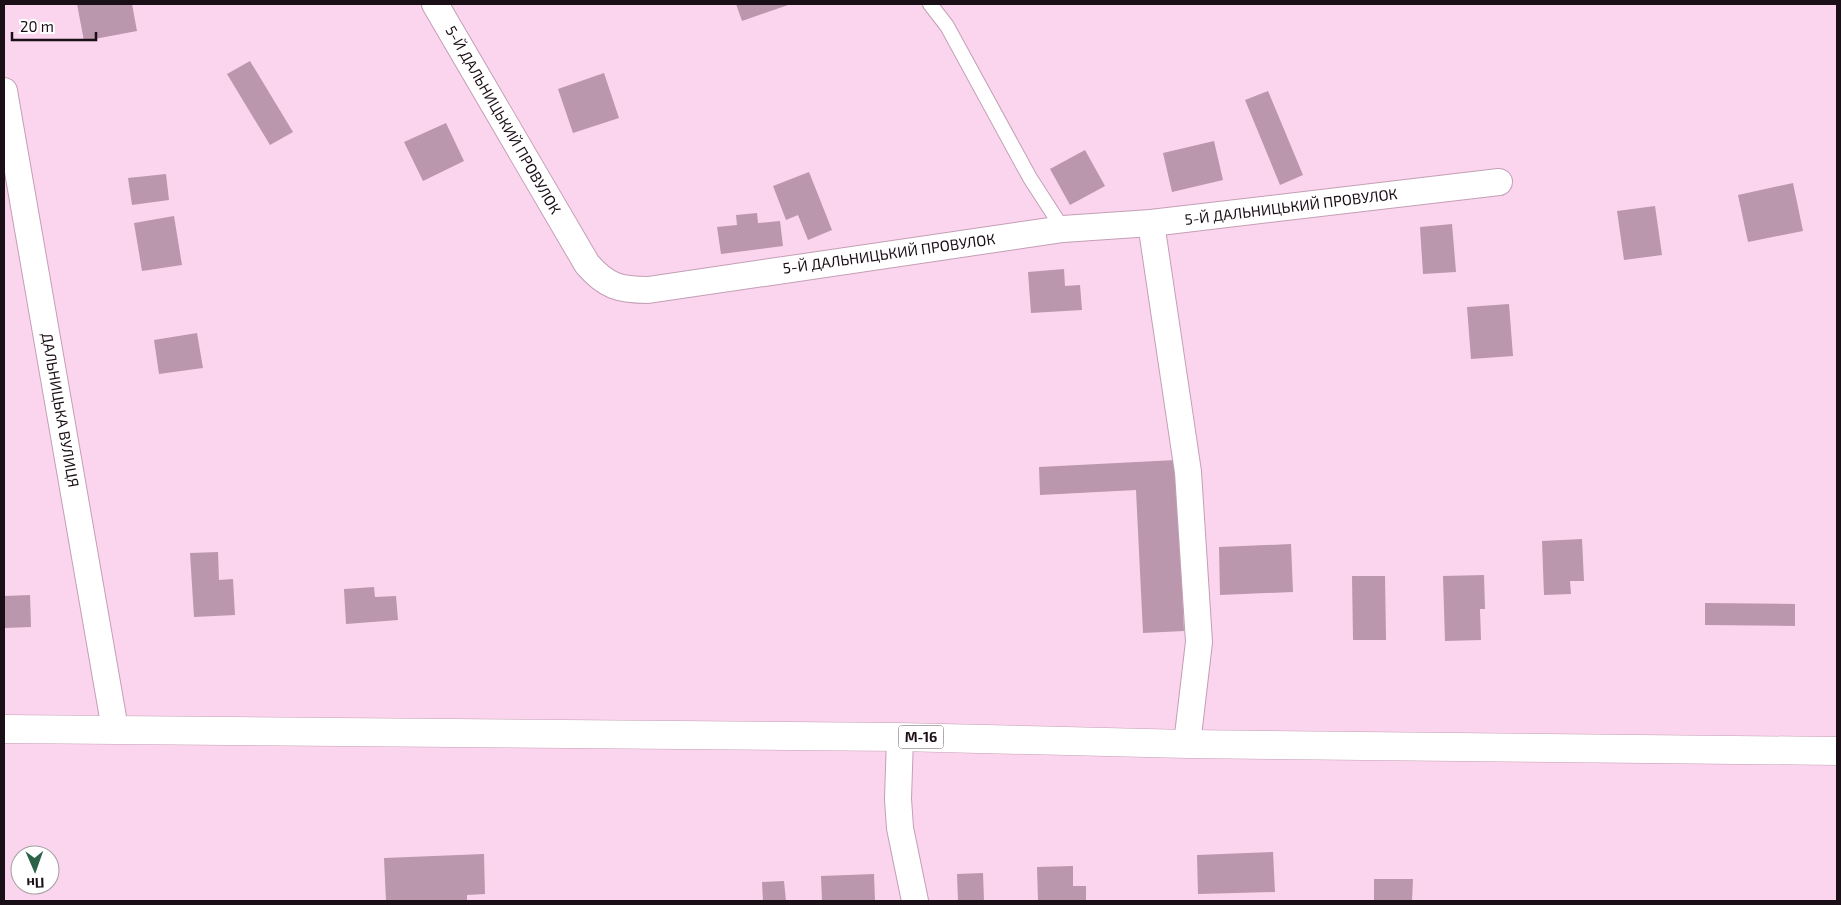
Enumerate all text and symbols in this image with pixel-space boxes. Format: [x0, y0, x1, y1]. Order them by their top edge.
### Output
scale bar [12, 10, 96, 42]
text: 20 m [20, 17, 54, 35]
street label: 5-Й ДАЛЬНИЦЬКИЙ ПРОВУЛОК [442, 22, 565, 217]
street label: 5-Й ДАЛЬНИЦЬКИЙ ПРОВУЛОК [1183, 184, 1398, 228]
street label: 5-Й ДАЛЬНИЦЬКИЙ ПРОВУЛОК [781, 229, 996, 277]
street label: ДАЛЬНИЦЬКА ВУЛИЦЯ [39, 331, 83, 488]
road number: М-16 [898, 726, 944, 749]
north arrow [10, 845, 60, 895]
text: Пн [26, 875, 45, 892]

